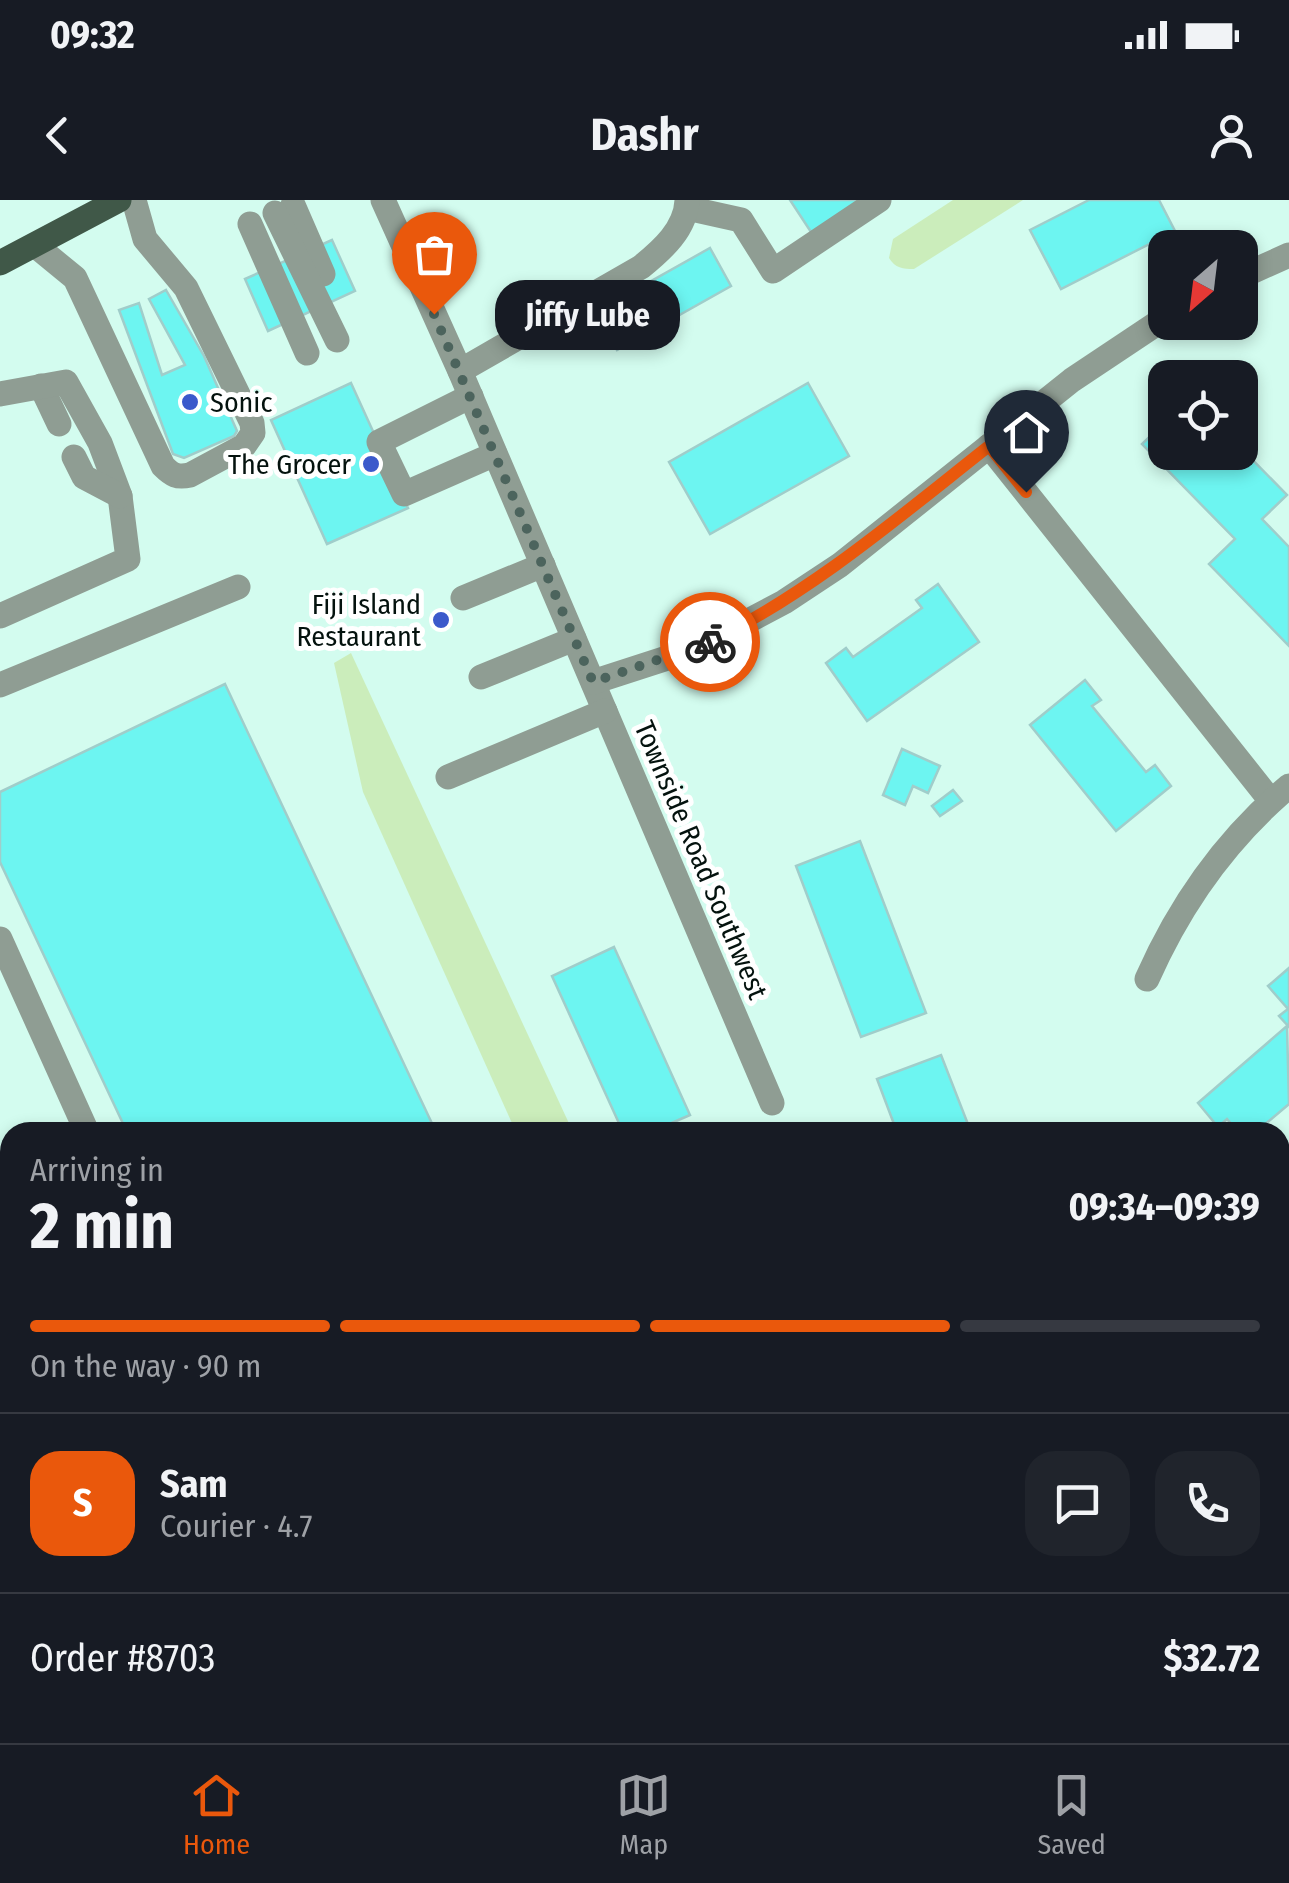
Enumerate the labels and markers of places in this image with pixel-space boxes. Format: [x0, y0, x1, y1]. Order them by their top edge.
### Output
pin [392, 212, 477, 315]
callout: Jiffy Lube [494, 279, 679, 349]
place label: Sonic [210, 386, 272, 419]
pin [984, 390, 1069, 493]
marker: Sonic [179, 391, 201, 413]
place label: The Grocer [228, 448, 351, 481]
marker: The Grocer [360, 453, 382, 475]
place label: Fiji Island Restaurant [297, 588, 422, 653]
marker: Fiji Island Restaurant [430, 609, 452, 631]

